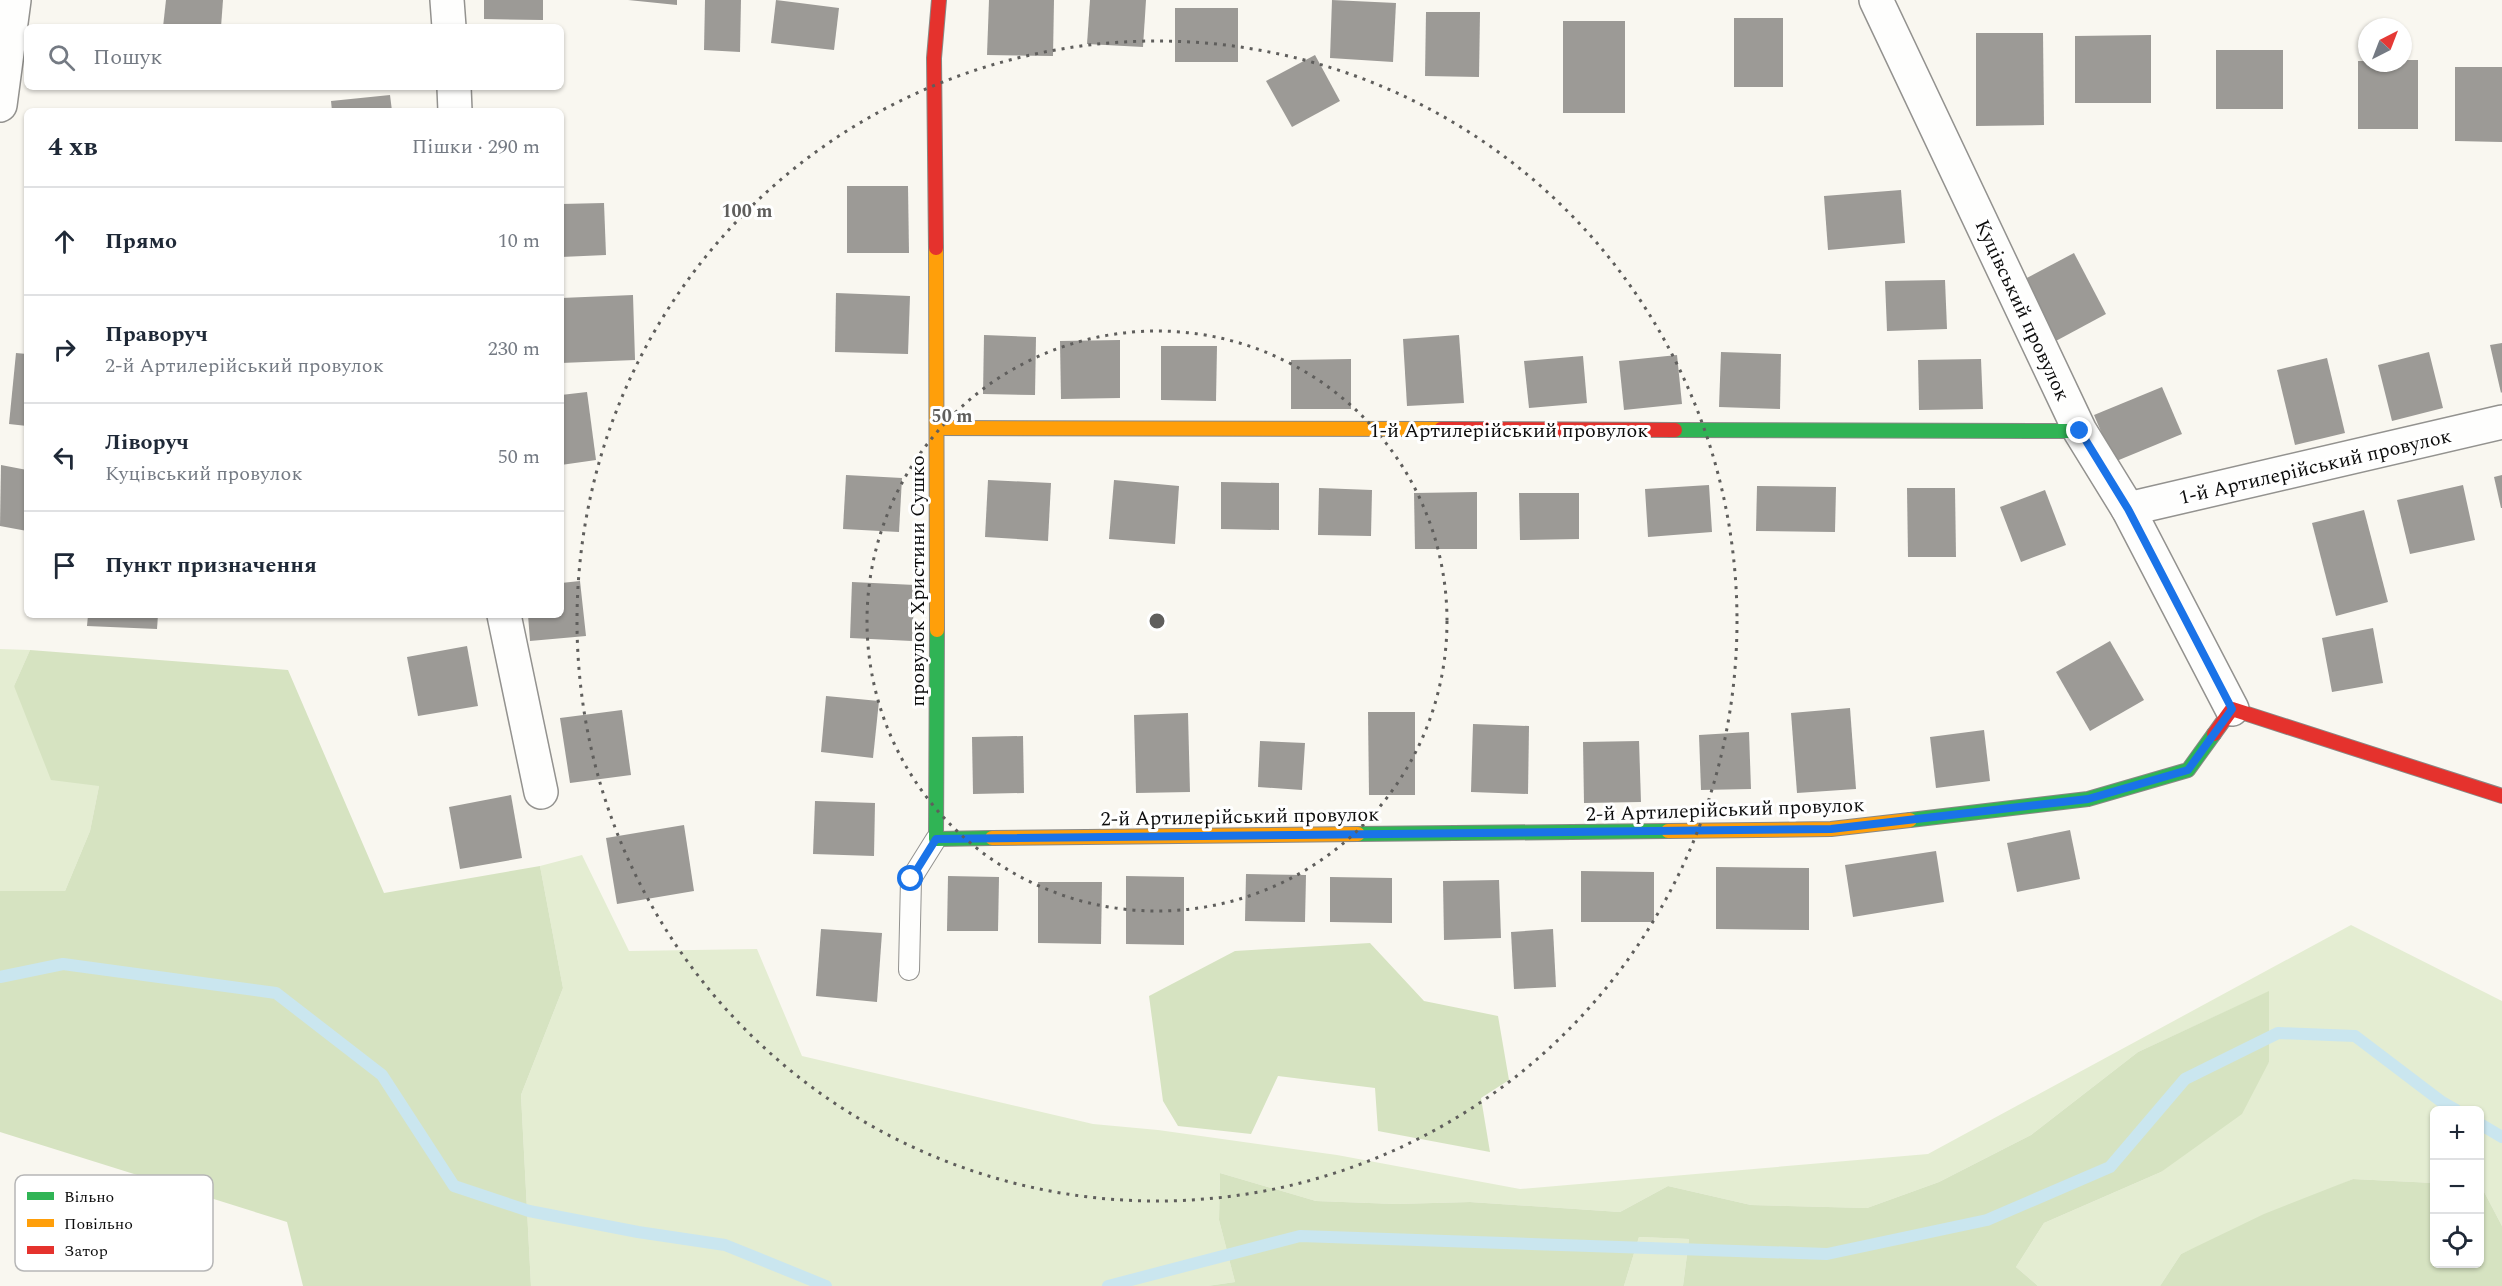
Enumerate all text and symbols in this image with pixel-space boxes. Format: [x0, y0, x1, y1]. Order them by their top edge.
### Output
north arrow [2358, 18, 2412, 72]
search box [24, 24, 564, 90]
icon: search [45, 41, 78, 74]
text: Пошук [93, 41, 163, 74]
text: 4 хв [48, 127, 98, 167]
text: Пішки · 290 m [412, 132, 540, 162]
text: 100 m [721, 198, 773, 225]
street label: Куцівський провулок [1967, 215, 2077, 406]
icon: ahead [48, 225, 81, 258]
text: Прямо [105, 225, 177, 258]
text: 10 m [498, 226, 540, 256]
text: Праворуч [105, 318, 208, 351]
icon: right [48, 333, 81, 366]
text: 230 m [488, 334, 540, 364]
text: 2-й Артилерійський провулок [105, 351, 384, 381]
text: 50 m [932, 403, 972, 430]
street label: 1-й Артилерійський провулок [1370, 416, 1648, 446]
route end [2066, 417, 2092, 443]
street label: 1-й Артилерійський провулок [2176, 421, 2454, 513]
text: Ліворуч [105, 426, 189, 459]
icon: left [48, 441, 81, 474]
text: 50 m [498, 442, 540, 472]
street label: провулок Христини Сушко [903, 455, 933, 707]
text: Куцівський провулок [105, 459, 303, 489]
icon: arrive [48, 549, 81, 582]
text: Пункт призначення [105, 549, 317, 582]
centre of rings [1147, 611, 1167, 631]
street label: 2-й Артилерійський провулок [1585, 790, 1865, 830]
street label: 2-й Артилерійський провулок [1100, 800, 1380, 834]
route start [897, 865, 923, 891]
map controls [2430, 1106, 2484, 1268]
button: + [2430, 1106, 2484, 1160]
button: − [2430, 1160, 2484, 1214]
legend [15, 1175, 213, 1271]
text: Вільно [64, 1185, 114, 1209]
text: Повільно [64, 1212, 133, 1236]
button: locate [2430, 1214, 2484, 1268]
text: Затор [64, 1239, 108, 1263]

